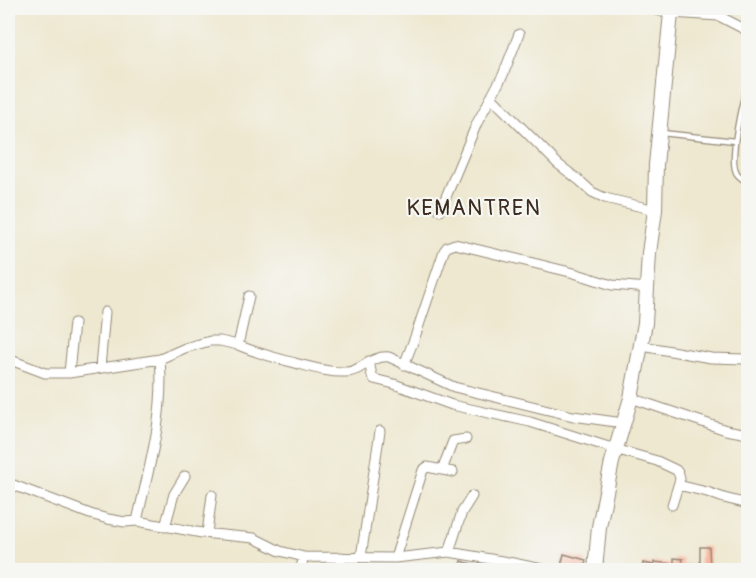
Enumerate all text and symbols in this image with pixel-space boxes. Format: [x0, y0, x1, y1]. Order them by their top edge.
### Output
district label: KEMANTREN [407, 194, 541, 222]

